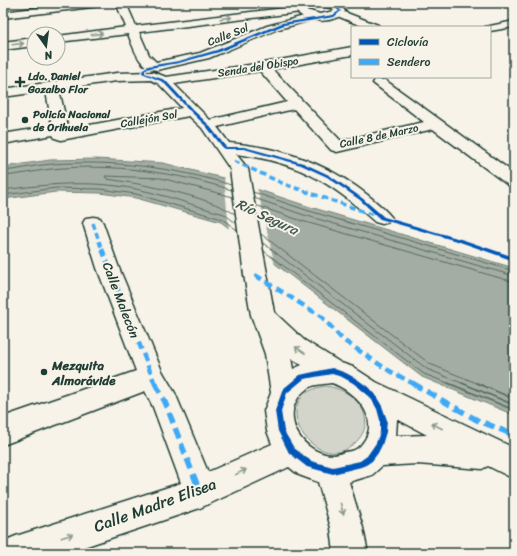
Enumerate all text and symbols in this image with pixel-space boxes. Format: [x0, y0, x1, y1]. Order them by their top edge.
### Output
one-way arrow [219, 14, 232, 22]
street label: Calle Sol [205, 18, 252, 52]
north arrow [26, 26, 66, 66]
legend [351, 26, 491, 78]
one-way arrow [90, 30, 103, 38]
text: Ciclovía [387, 31, 428, 53]
one-way arrow [12, 41, 25, 48]
text: N [42, 45, 55, 65]
street label: Senda del Obispo [216, 51, 300, 83]
text: Sendero [387, 51, 431, 73]
place label: Ldo. Daniel Gozalbo Flor [27, 67, 89, 99]
marker: Ldo. Daniel Gozalbo Flor [15, 77, 25, 87]
place label: Policía Nacional de Orihuela [33, 105, 111, 137]
street label: Callejón Sol [119, 105, 180, 133]
marker: Policía Nacional de Orihuela [20, 115, 30, 125]
street label: Calle 8 de Marzo [338, 118, 421, 154]
water label: Río Segura [232, 192, 303, 243]
street label: Calle Malecón [96, 258, 146, 342]
one-way arrow [295, 346, 306, 354]
place label: Mezquita Almorávide [51, 354, 116, 392]
marker: Mezquita Almorávide [39, 367, 49, 377]
one-way arrow [432, 422, 444, 429]
one-way arrow [235, 468, 247, 475]
street label: Calle Madre Elisea [90, 469, 220, 541]
one-way arrow [339, 502, 346, 515]
one-way arrow [60, 532, 72, 540]

